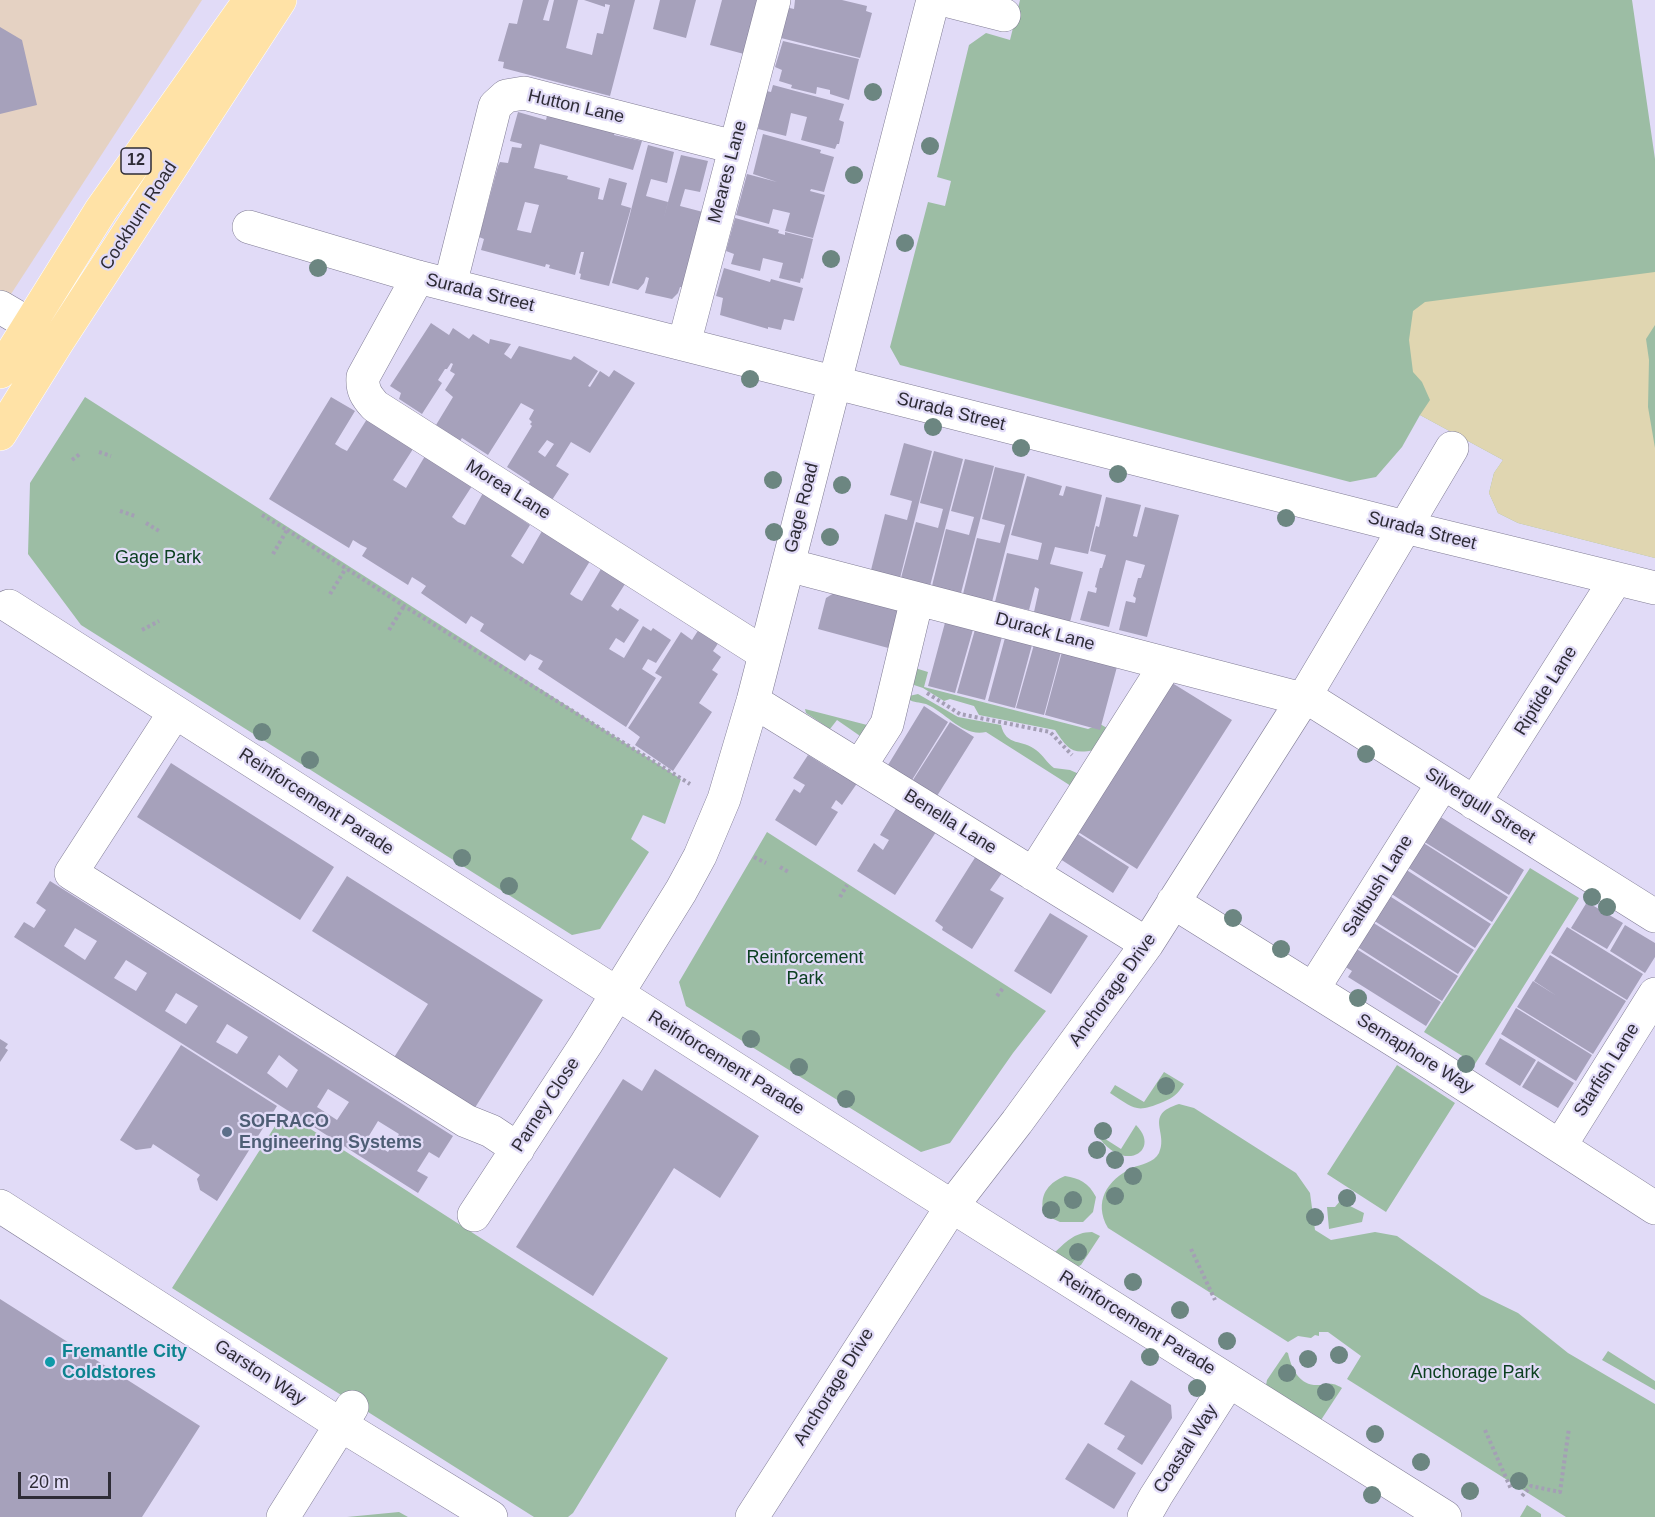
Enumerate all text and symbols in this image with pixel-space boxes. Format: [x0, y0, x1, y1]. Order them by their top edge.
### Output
street label: Hutton Lane [526, 85, 626, 129]
street label: Meares Lane [704, 118, 752, 226]
road number: 12 [121, 148, 151, 174]
street label: Cockburn Road [96, 158, 182, 274]
street label: Surada Street [424, 269, 536, 317]
street label: Surada Street [895, 388, 1007, 436]
street label: Morea Lane [462, 455, 554, 525]
street label: Gage Road [780, 461, 824, 555]
street label: Surada Street [1366, 507, 1478, 555]
park label: Gage Park [115, 547, 201, 569]
street label: Durack Lane [993, 608, 1097, 656]
street label: Riptide Lane [1510, 642, 1582, 740]
street label: Reinforcement Parade [235, 744, 397, 860]
street label: Silvergull Street [1421, 763, 1539, 849]
street label: Benella Lane [900, 785, 1000, 859]
street label: Saltbush Lane [1338, 831, 1418, 941]
street label: Anchorage Drive [1065, 929, 1161, 1051]
park label: Reinforcement Park [746, 947, 864, 990]
street label: Reinforcement Parade [644, 1006, 808, 1120]
street label: Semaphore Way [1353, 1009, 1477, 1099]
street label: Starfish Lane [1570, 1019, 1644, 1121]
street label: Parney Close [508, 1054, 584, 1156]
place label: SOFRACO Engineering Systems [239, 1111, 422, 1154]
marker: SOFRACO Engineering Systems [220, 1125, 234, 1139]
street label: Reinforcement Parade [1055, 1266, 1219, 1380]
street label: Anchorage Drive [789, 1324, 879, 1450]
street label: Garston Way [210, 1336, 310, 1410]
place label: Fremantle City Coldstores [62, 1341, 187, 1384]
marker: Fremantle City Coldstores [43, 1355, 57, 1369]
park label: Anchorage Park [1410, 1362, 1540, 1384]
street label: Coastal Way [1149, 1401, 1223, 1497]
scale bar [21, 1460, 114, 1498]
text: 20 m [29, 1472, 69, 1492]

